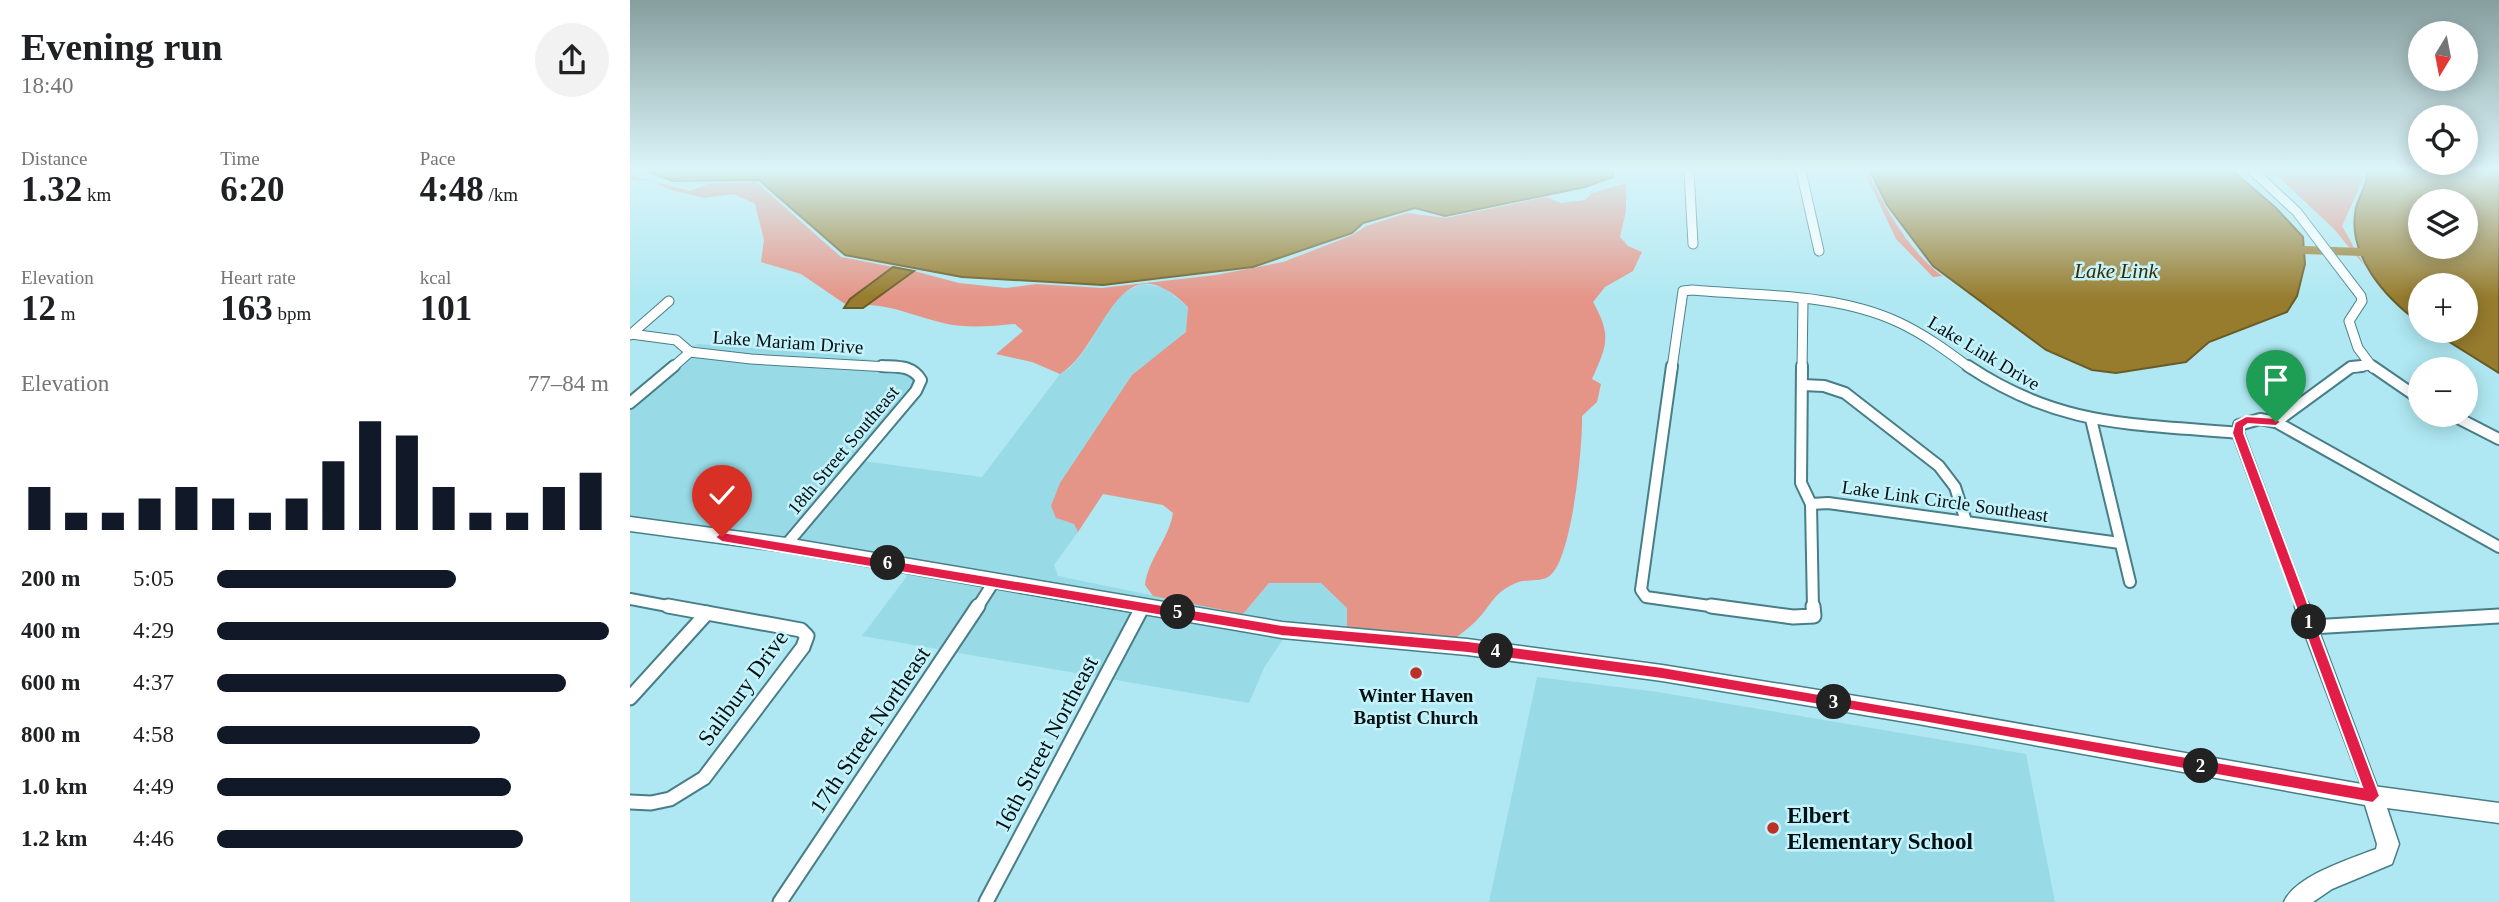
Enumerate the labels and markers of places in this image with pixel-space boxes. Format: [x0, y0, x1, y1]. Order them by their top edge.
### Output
pin [2246, 350, 2306, 422]
pin [692, 465, 752, 537]
pin: 6 [870, 546, 906, 580]
pin: 5 [1160, 594, 1196, 630]
pin: 1 [2292, 604, 2326, 640]
pin: 4 [1478, 634, 1514, 668]
marker: Winter Haven Baptist Church [1408, 665, 1424, 681]
pin: 3 [1816, 684, 1852, 720]
place label: Winter Haven Baptist Church [1354, 685, 1479, 728]
pin: 2 [2184, 748, 2218, 784]
place label: Elbert Elementary School [1787, 803, 1973, 854]
marker: Elbert Elementary School [1765, 820, 1781, 836]

